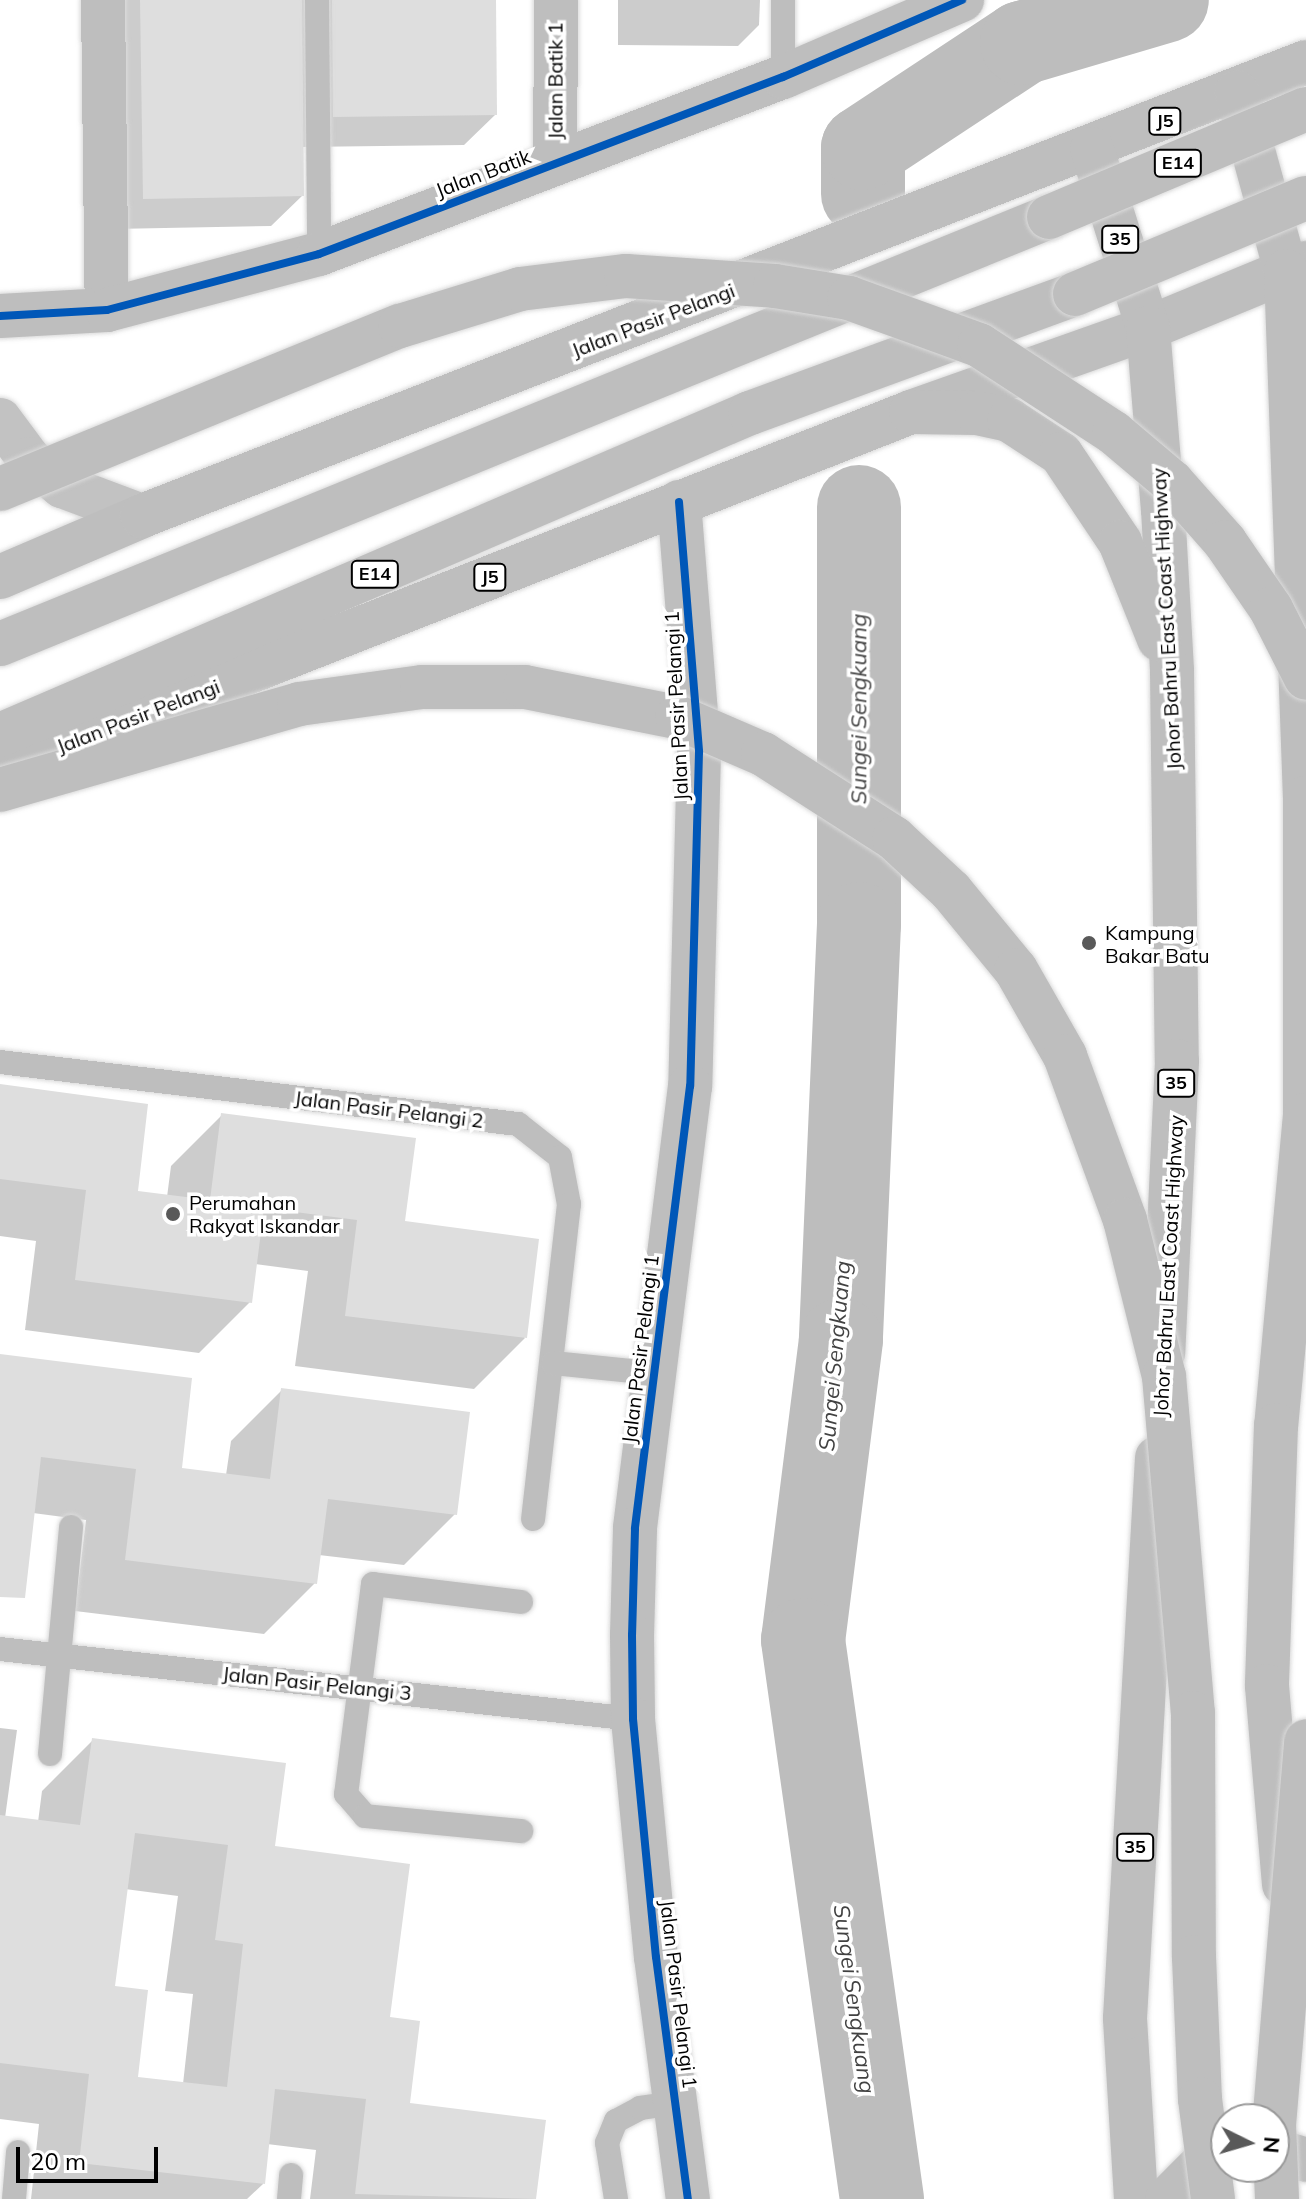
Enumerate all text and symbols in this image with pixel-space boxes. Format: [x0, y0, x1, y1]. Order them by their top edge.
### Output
street label: Jalan Batik 1 [543, 22, 567, 140]
road number: J5 [1147, 107, 1183, 135]
street label: Jalan Batik [432, 144, 534, 202]
road number: E14 [1152, 149, 1204, 177]
road number: 35 [1100, 225, 1140, 253]
street label: Jalan Pasir Pelangi [568, 278, 738, 362]
street label: Johor Bahru East Coast Highway [1146, 467, 1186, 771]
road number: E14 [349, 560, 401, 588]
road number: J5 [472, 563, 508, 591]
street label: Jalan Pasir Pelangi 1 [659, 611, 693, 801]
water label: Sungei Sengkuang [846, 614, 872, 804]
street label: Jalan Pasir Pelangi [53, 674, 223, 758]
place label: Kampung Bakar Batu [1105, 920, 1209, 967]
marker: Kampung Bakar Batu [1080, 934, 1098, 952]
road number: 35 [1156, 1069, 1196, 1097]
street label: Jalan Pasir Pelangi 2 [293, 1086, 485, 1132]
street label: Johor Bahru East Coast Highway [1148, 1114, 1188, 1418]
place label: Perumahan Rakyat Iskandar [189, 1190, 340, 1237]
marker: Perumahan Rakyat Iskandar [164, 1205, 182, 1223]
street label: Jalan Pasir Pelangi 1 [617, 1253, 663, 1445]
water label: Sungei Sengkuang [814, 1260, 856, 1452]
street label: Jalan Pasir Pelangi 3 [221, 1661, 413, 1705]
road number: 35 [1115, 1833, 1155, 1861]
street label: Jalan Pasir Pelangi 1 [656, 1898, 702, 2090]
water label: Sungei Sengkuang [828, 1903, 880, 2095]
north arrow [1210, 2103, 1290, 2183]
scale bar [20, 2131, 162, 2181]
text: N [1257, 2135, 1287, 2154]
text: 20 m [30, 2146, 86, 2176]

